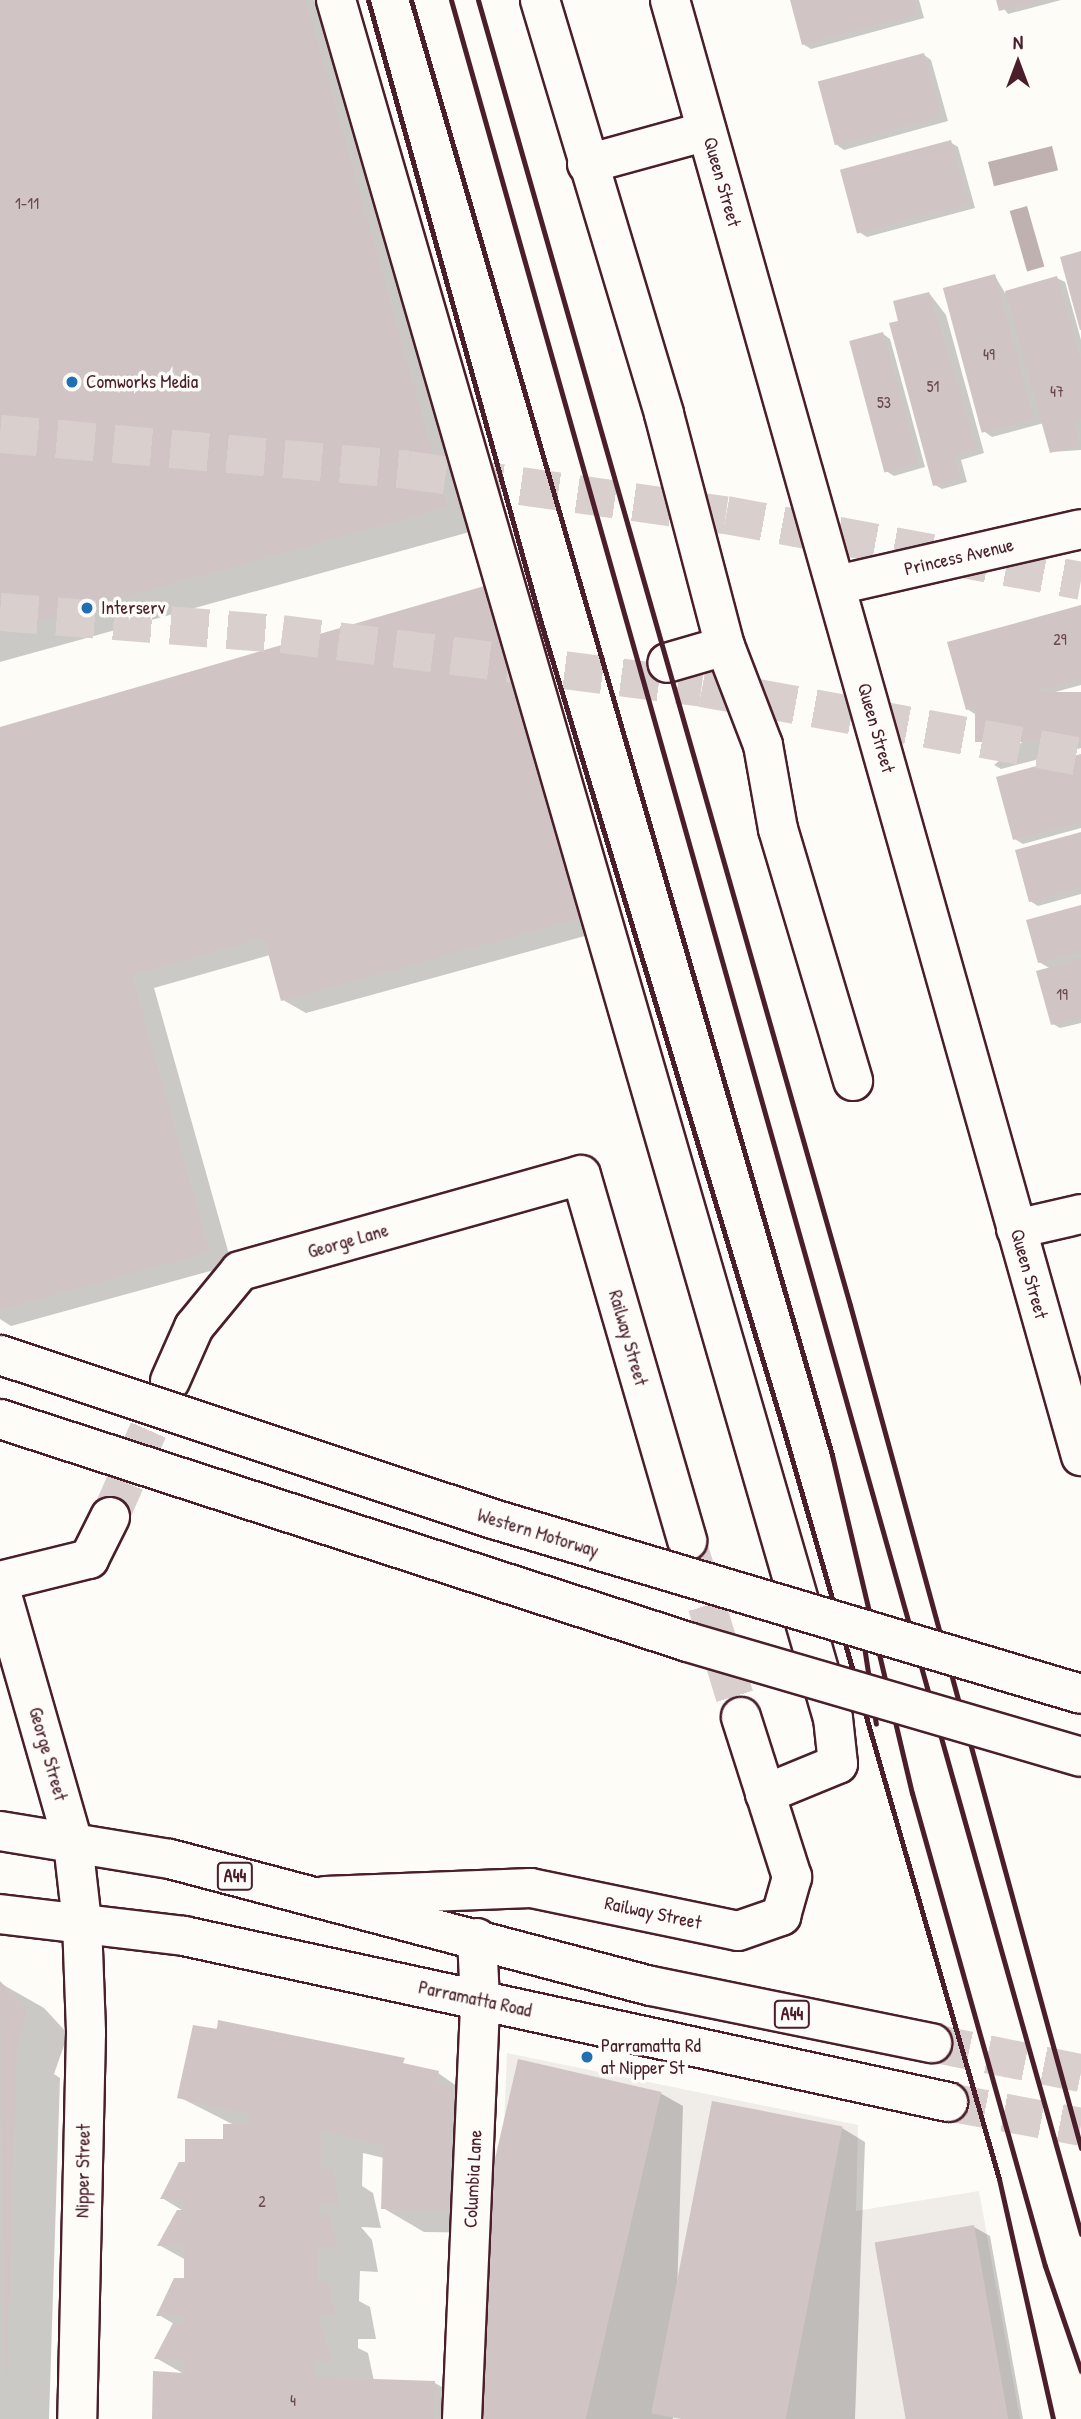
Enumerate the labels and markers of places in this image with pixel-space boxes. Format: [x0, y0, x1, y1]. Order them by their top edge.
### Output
place label: Comworks Media [86, 371, 198, 393]
marker: Comworks Media [64, 374, 80, 390]
place label: Interserv [101, 597, 165, 619]
marker: Interserv [79, 600, 95, 616]
place label: Parramatta Rd at Nipper St [601, 2035, 701, 2079]
marker: Parramatta Rd at Nipper St [579, 2049, 595, 2065]

